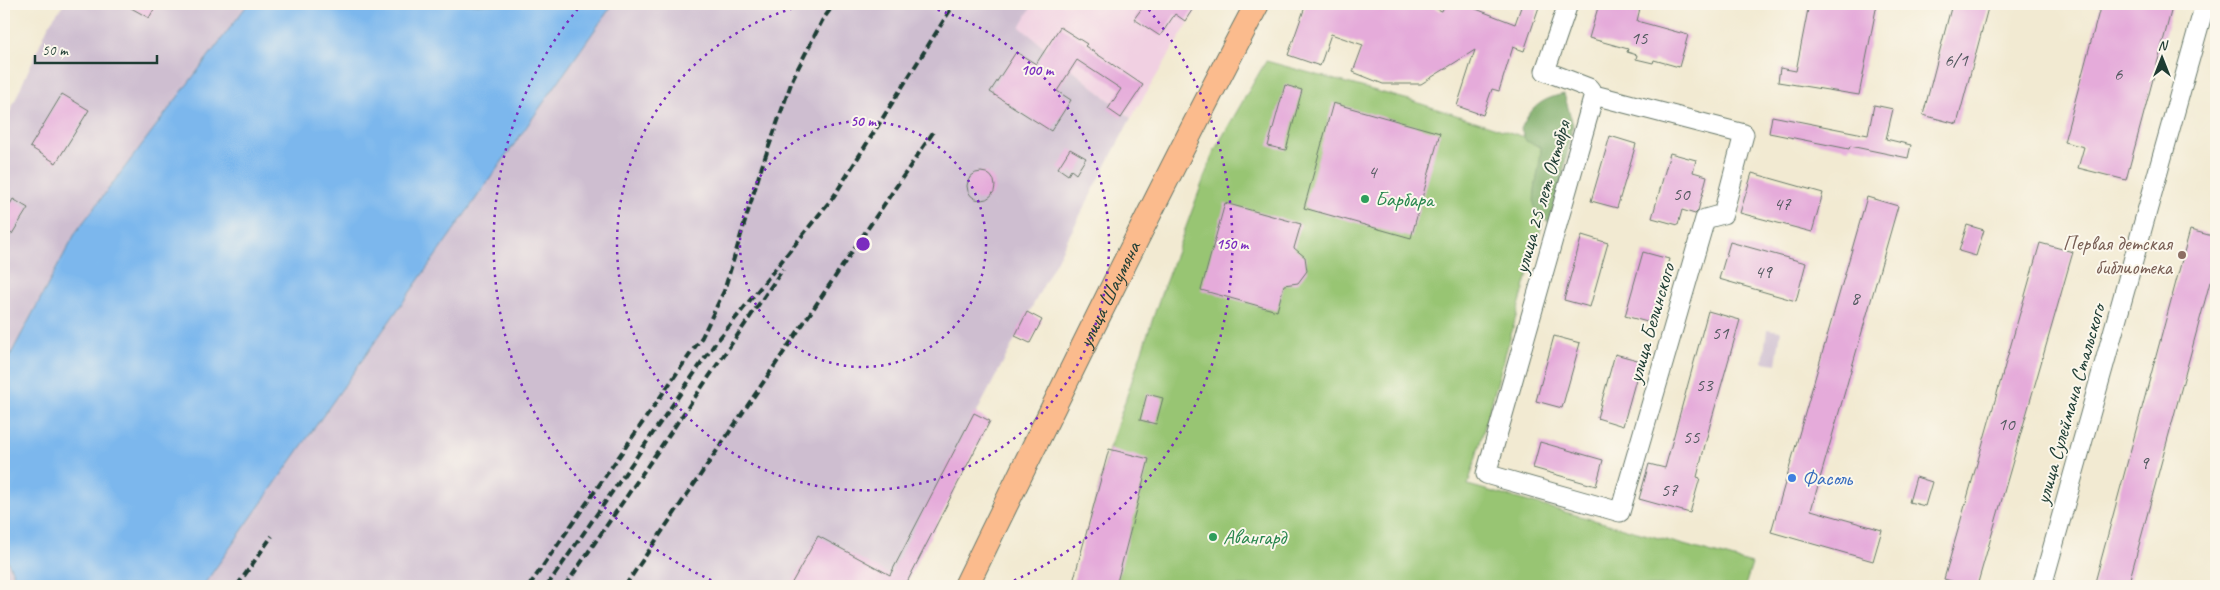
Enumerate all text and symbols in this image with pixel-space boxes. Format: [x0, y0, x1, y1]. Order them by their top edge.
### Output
house number: 15 [1630, 26, 1649, 50]
scale bar [35, 32, 158, 64]
north arrow [2138, 32, 2188, 82]
text: N [2158, 37, 2169, 54]
text: 50 m [42, 41, 69, 60]
house number: 6/1 [1944, 48, 1969, 72]
text: 100 m [1021, 61, 1055, 80]
house number: 6 [2114, 62, 2124, 86]
text: 50 m [850, 112, 877, 131]
street label: улица 25 лет Октября [1507, 116, 1577, 278]
house number: 4 [1368, 160, 1379, 184]
house number: 50 [1672, 182, 1691, 206]
place label: Барбара [1375, 186, 1436, 212]
house number: 47 [1773, 192, 1792, 216]
marker: Барбара [1359, 193, 1371, 205]
place label: Первая детская библиотека [2063, 230, 2174, 280]
centre of rings [854, 235, 872, 253]
street label: улица Шаумяна [1071, 235, 1147, 353]
text: 150 m [1216, 235, 1250, 254]
marker: Первая детская библиотека [2176, 249, 2188, 261]
street label: улица Белинского [1621, 259, 1681, 388]
house number: 49 [1754, 260, 1773, 284]
house number: 8 [1851, 286, 1862, 310]
street label: улица Сулеймана Стальского [2028, 299, 2112, 509]
house number: 51 [1711, 321, 1730, 345]
house number: 53 [1695, 373, 1714, 397]
house number: 10 [1997, 412, 2016, 436]
house number: 55 [1682, 425, 1701, 449]
house number: 9 [2140, 451, 2150, 475]
place label: Фасоль [1802, 465, 1854, 491]
marker: Фасоль [1786, 472, 1798, 484]
house number: 57 [1660, 478, 1679, 502]
place label: Авангард [1223, 524, 1288, 550]
marker: Авангард [1207, 531, 1219, 543]

